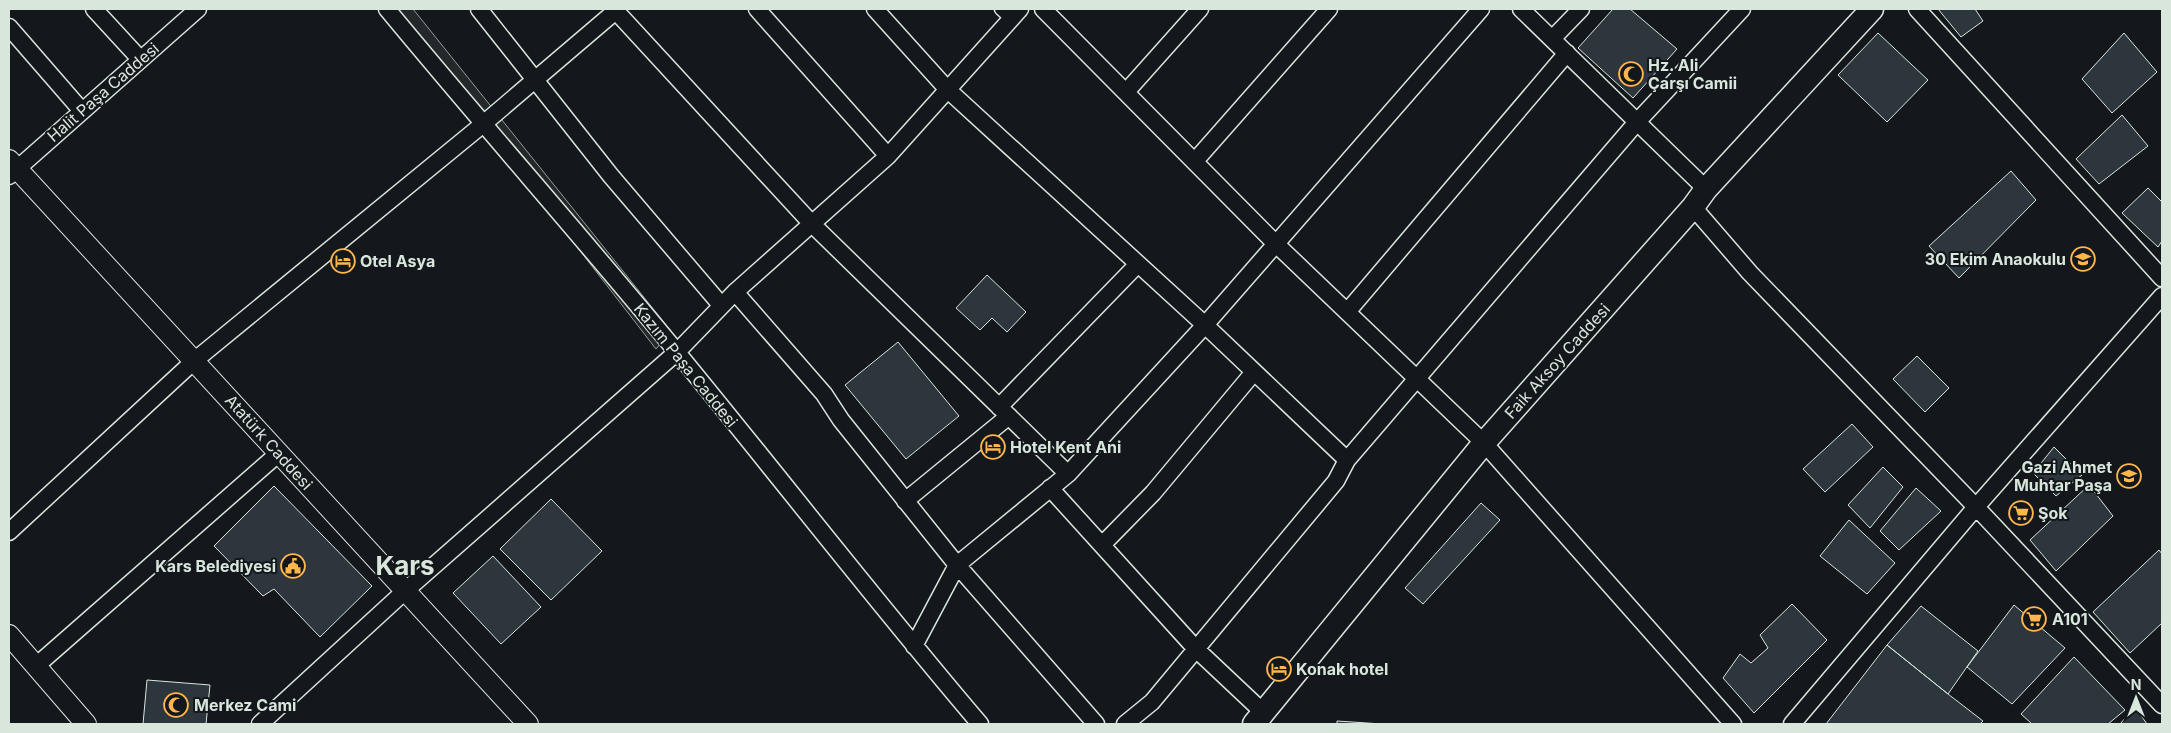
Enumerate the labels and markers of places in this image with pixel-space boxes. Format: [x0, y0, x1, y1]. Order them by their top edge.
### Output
place label: Hz. Ali Çarşı Camii [1648, 55, 1737, 93]
mosque icon: Hz. Ali Çarşı Camii [1618, 61, 1644, 87]
school or university icon: 30 Ekim Anaokulu [2070, 246, 2096, 272]
hotel icon: Otel Asya [330, 248, 356, 274]
place label: 30 Ekim Anaokulu [1925, 249, 2066, 269]
place label: Otel Asya [360, 251, 435, 271]
hotel icon: Hotel Kent Ani [980, 434, 1006, 460]
place label: Hotel Kent Ani [1010, 437, 1121, 457]
place label: Gazi Ahmet Muhtar Paşa [2014, 457, 2112, 495]
school or university icon: Gazi Ahmet Muhtar Paşa [2116, 463, 2142, 489]
supermarket icon: Şok [2008, 500, 2034, 526]
place label: Şok [2038, 503, 2068, 523]
public building icon: Kars Belediyesi [280, 553, 306, 579]
place label: Kars Belediyesi [155, 556, 276, 576]
supermarket icon: A101 [2021, 606, 2047, 632]
place label: A101 [2052, 609, 2088, 629]
hotel icon: Konak hotel [1266, 656, 1292, 682]
place label: Konak hotel [1296, 659, 1388, 679]
mosque icon: Merkez Cami [163, 692, 189, 718]
place label: Merkez Cami [194, 695, 296, 715]

